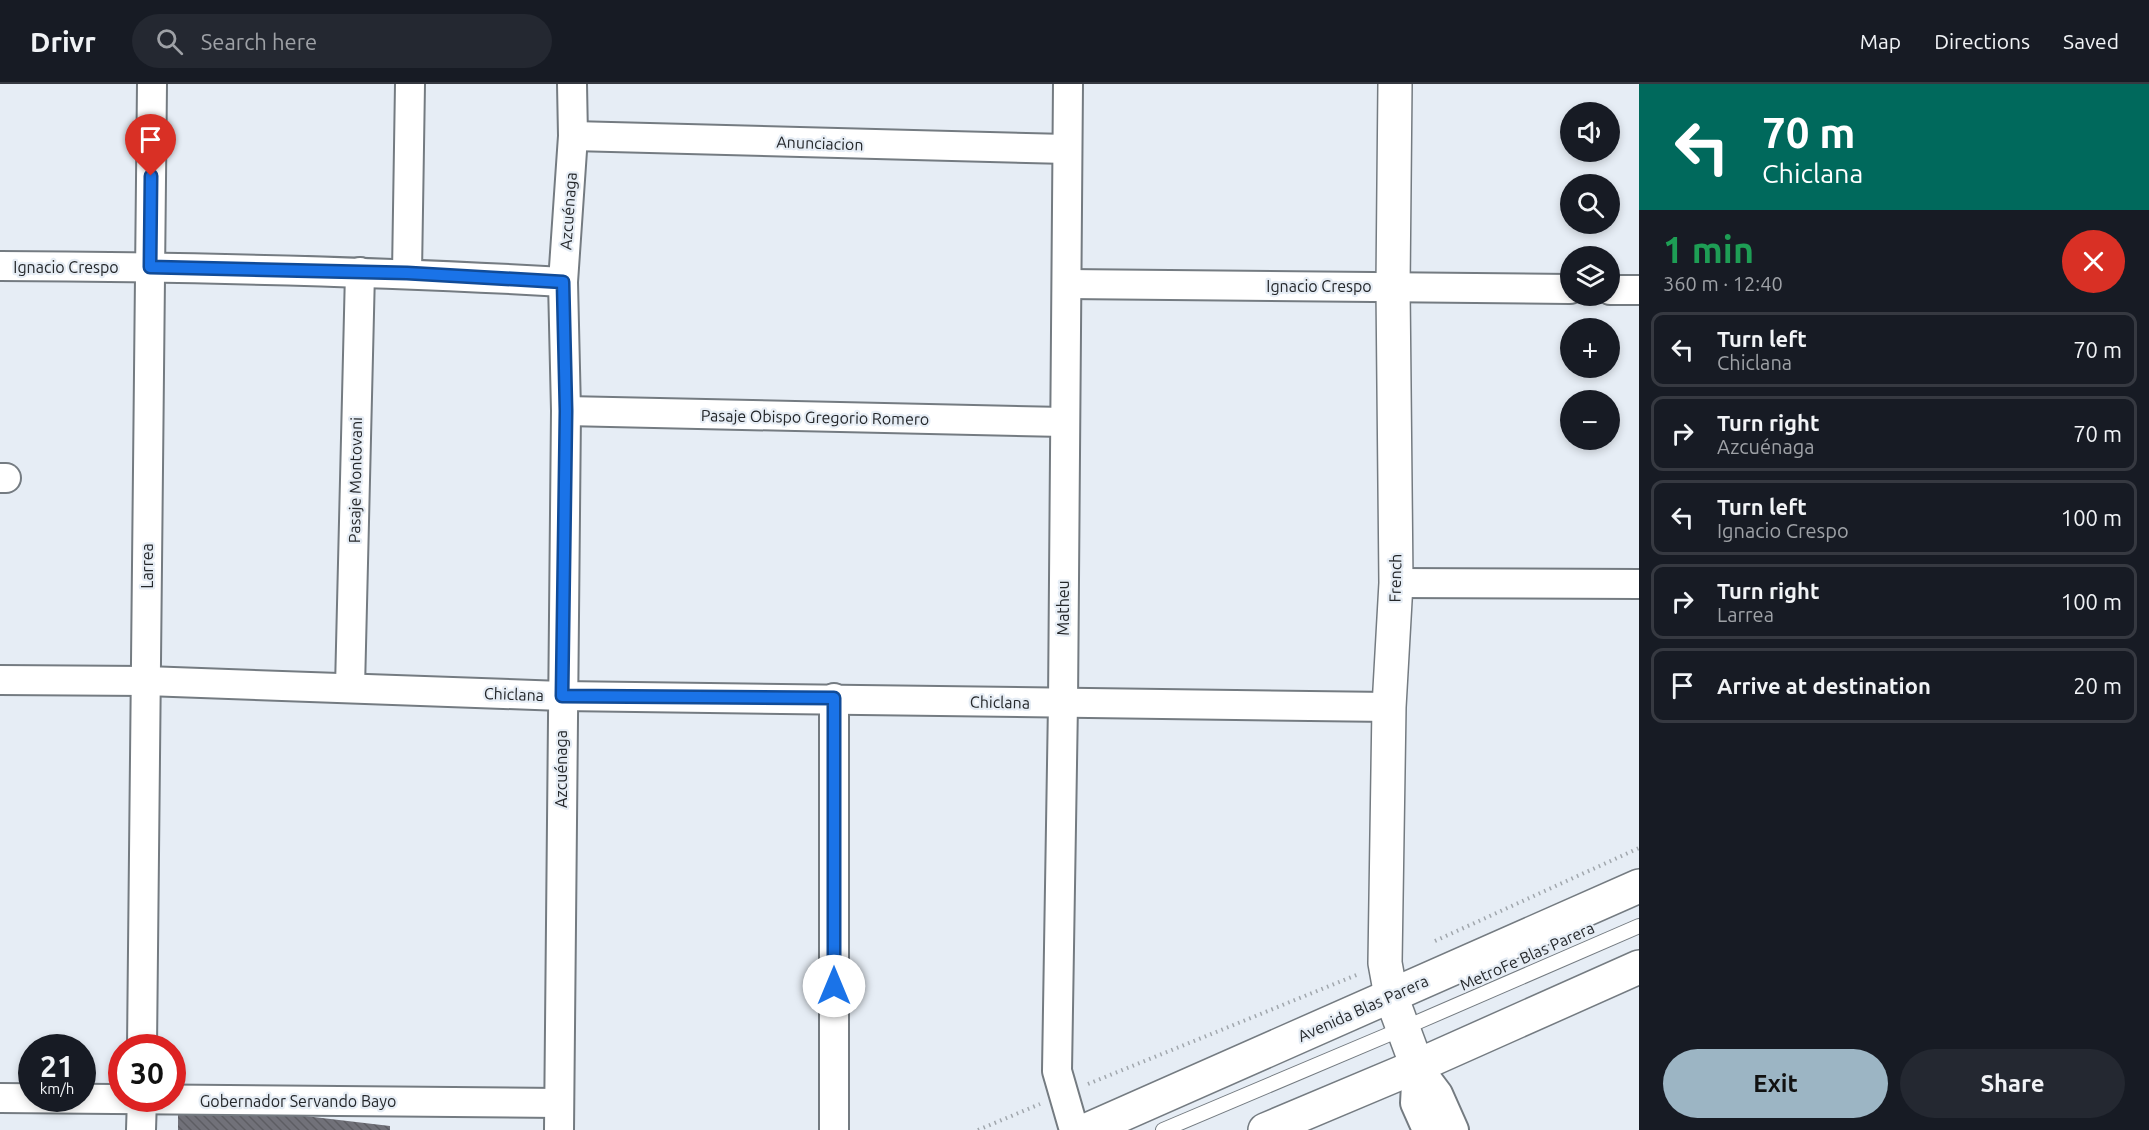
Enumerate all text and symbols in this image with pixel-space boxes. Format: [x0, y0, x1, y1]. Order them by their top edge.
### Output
search box [132, 14, 552, 68]
icon: search [153, 25, 186, 58]
text: Drivr [30, 26, 96, 57]
text: Search here [201, 29, 317, 54]
text: Map [1860, 29, 1901, 53]
text: Directions [1934, 29, 2030, 53]
text: Saved [2063, 29, 2119, 53]
map controls [1560, 102, 1620, 450]
button: sound [1560, 102, 1620, 162]
icon: left [1663, 108, 1741, 186]
text: 70 m [1762, 109, 1856, 156]
pin [125, 114, 176, 176]
icon: arrive [134, 123, 167, 156]
street label: Anunciacion [776, 132, 864, 154]
text: Chiclana [1762, 158, 1863, 188]
street label: Azcuénaga [556, 171, 580, 251]
button: search [1560, 174, 1620, 234]
text: 1 min [1663, 229, 1754, 270]
button: close [2062, 230, 2125, 293]
button: layers [1560, 246, 1620, 306]
street label: Ignacio Crespo [13, 258, 119, 276]
text: 360 m · 12:40 [1663, 272, 1783, 295]
street label: Ignacio Crespo [1266, 277, 1372, 295]
button: + [1560, 318, 1620, 378]
text: Turn left [1717, 326, 1807, 351]
icon: left [1666, 333, 1699, 366]
text: 70 m [2073, 337, 2122, 362]
text: Chiclana [1717, 351, 1792, 374]
button: − [1560, 390, 1620, 450]
street label: Pasaje Obispo Gregorio Romero [701, 406, 929, 428]
text: Turn right [1717, 410, 1819, 435]
street label: Pasaje Montovani [345, 417, 365, 543]
icon: right [1666, 417, 1699, 450]
text: 70 m [2073, 421, 2122, 446]
text: Azcuénaga [1717, 435, 1815, 458]
text: Turn left [1717, 494, 1807, 519]
icon: left [1666, 501, 1699, 534]
text: 100 m [2061, 505, 2122, 530]
text: Ignacio Crespo [1717, 519, 1849, 542]
street label: Larrea [138, 543, 156, 589]
street label: French [1386, 553, 1404, 603]
text: Turn right [1717, 578, 1819, 603]
street label: Matheu [1054, 580, 1072, 636]
icon: right [1666, 585, 1699, 618]
text: 100 m [2061, 589, 2122, 614]
text: Larrea [1717, 603, 1774, 626]
icon: arrive [1666, 669, 1699, 702]
text: Arrive at destination [1717, 673, 1931, 698]
text: 20 m [2073, 673, 2122, 698]
street label: Chiclana [484, 684, 544, 704]
street label: Chiclana [970, 692, 1030, 712]
street label: Azcuénaga [552, 730, 570, 808]
street label: MetroFe Blas Parera [1457, 918, 1597, 994]
position arrow [802, 954, 866, 1018]
street label: Avenida Blas Parera [1295, 971, 1431, 1045]
speed limit sign: 30 [108, 1034, 186, 1112]
text: 21 [40, 1049, 74, 1083]
button: Exit [1663, 1049, 1888, 1118]
button: Share [1900, 1049, 2125, 1118]
text: km/h [40, 1080, 74, 1097]
street label: Gobernador Servando Bayo [200, 1092, 396, 1110]

